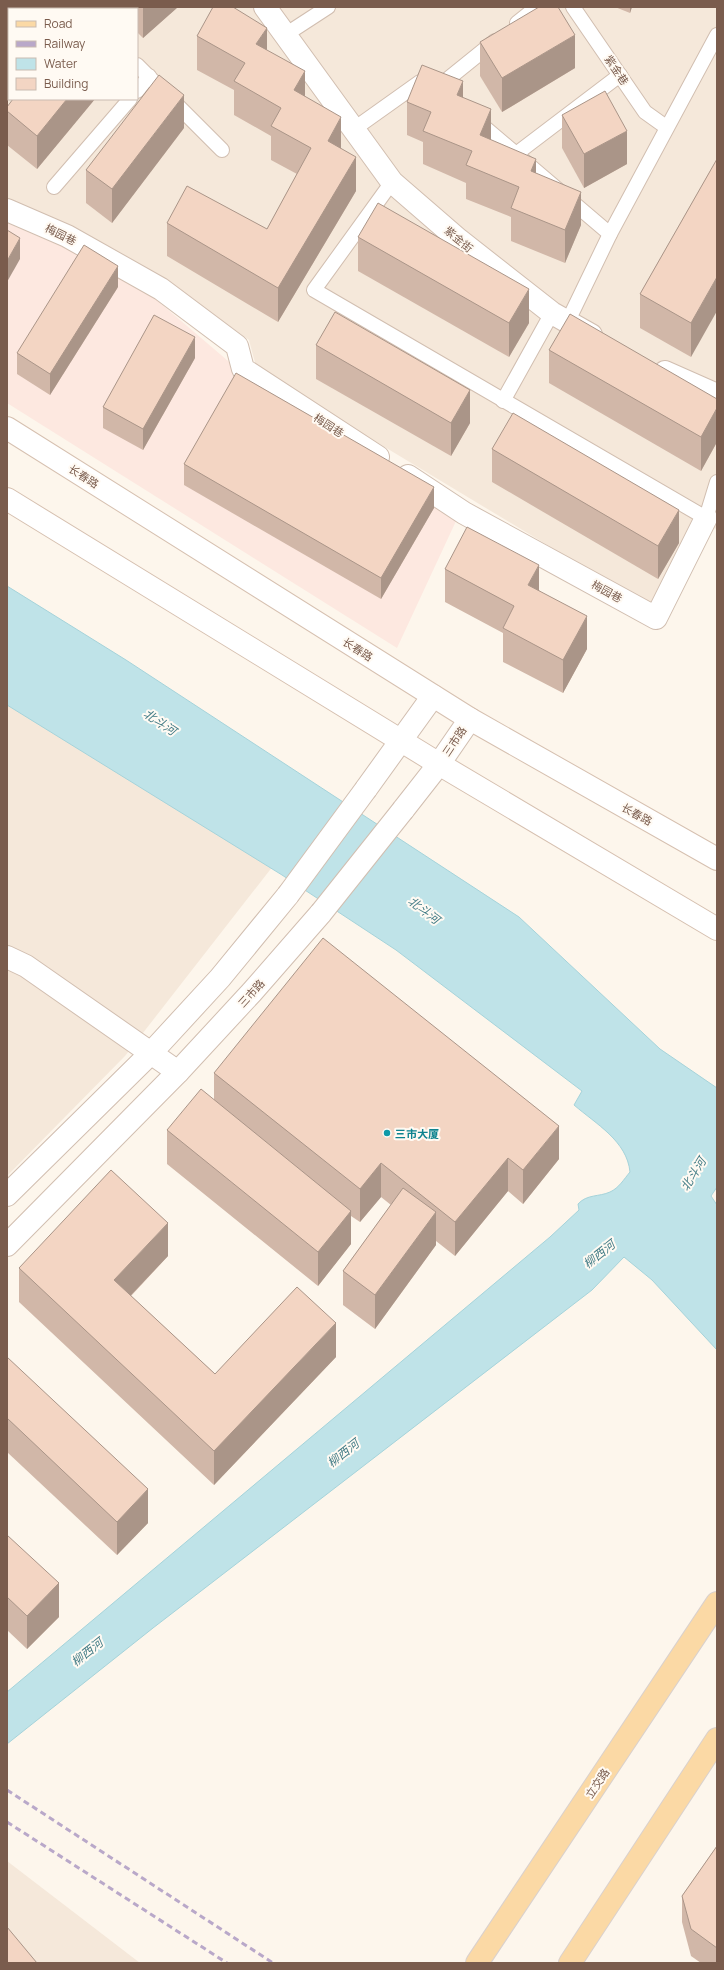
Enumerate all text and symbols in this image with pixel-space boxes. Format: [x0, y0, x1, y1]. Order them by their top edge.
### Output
legend [8, 8, 138, 100]
text: Road [44, 15, 72, 32]
text: Railway [44, 35, 86, 52]
street label: 紫金巷 [602, 52, 632, 88]
text: Water [44, 55, 78, 72]
text: Building [44, 75, 88, 92]
street label: 梅园巷 [43, 220, 79, 248]
street label: 紫金街 [442, 223, 476, 255]
street label: 梅园巷 [311, 410, 347, 440]
street label: 长春路 [66, 461, 102, 491]
street label: 梅园巷 [589, 576, 625, 606]
street label: 长春路 [340, 634, 376, 664]
water label: 北斗河 [140, 705, 181, 740]
street label: 三市路 [439, 723, 469, 759]
street label: 长春路 [619, 799, 655, 829]
water label: 北斗河 [405, 892, 445, 929]
street label: 三市路 [234, 976, 268, 1010]
place label: 三市大厦 [395, 1126, 439, 1141]
marker: 三市大厦 [382, 1128, 392, 1138]
water label: 北斗河 [676, 1153, 711, 1194]
water label: 柳西河 [580, 1235, 620, 1272]
water label: 柳西河 [324, 1434, 364, 1471]
water label: 柳西河 [68, 1633, 108, 1670]
street label: 立交路 [582, 1765, 612, 1801]

